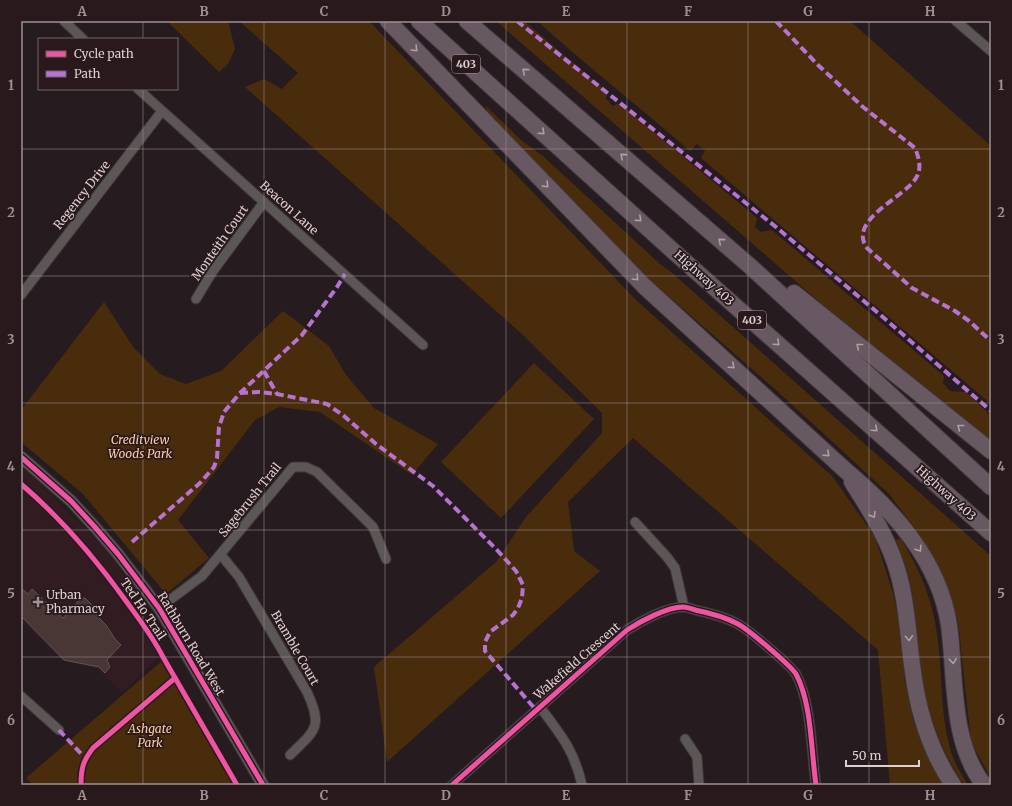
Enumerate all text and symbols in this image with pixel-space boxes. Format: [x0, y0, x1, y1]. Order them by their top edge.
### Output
text: A [76, 3, 87, 20]
text: B [199, 3, 209, 20]
text: C [320, 3, 329, 20]
text: D [441, 3, 451, 20]
text: E [562, 3, 571, 20]
text: F [684, 3, 692, 20]
text: G [803, 3, 813, 20]
text: H [925, 3, 936, 20]
legend [38, 38, 178, 90]
one-way arrow [410, 44, 418, 52]
text: Cycle path [74, 46, 134, 61]
road number: 403 [452, 55, 480, 73]
text: Path [74, 66, 100, 81]
one-way arrow [522, 68, 530, 75]
text: 1 [8, 77, 14, 94]
text: 1 [998, 77, 1004, 94]
one-way arrow [537, 128, 545, 135]
one-way arrow [620, 153, 628, 161]
street label: Regency Drive [50, 157, 113, 232]
street label: Beacon Lane [257, 178, 322, 238]
one-way arrow [541, 180, 549, 188]
street label: Monteith Court [188, 202, 251, 283]
text: 2 [7, 204, 15, 221]
text: 2 [997, 204, 1005, 221]
one-way arrow [634, 215, 641, 222]
one-way arrow [719, 239, 726, 246]
street label: Highway 403 [671, 247, 738, 309]
one-way arrow [631, 273, 639, 281]
road number: 403 [738, 311, 766, 329]
text: 3 [7, 331, 15, 348]
text: 3 [997, 331, 1005, 348]
one-way arrow [773, 338, 780, 345]
one-way arrow [856, 343, 863, 350]
one-way arrow [727, 361, 734, 368]
one-way arrow [870, 425, 877, 432]
one-way arrow [958, 425, 965, 432]
park label: Creditview Woods Park [108, 432, 173, 461]
one-way arrow [823, 449, 830, 456]
text: 4 [7, 458, 16, 475]
text: 4 [997, 458, 1006, 475]
street label: Sagebrush Trail [215, 459, 284, 540]
street label: Highway 403 [913, 462, 980, 524]
one-way arrow [868, 511, 875, 518]
one-way arrow [914, 545, 922, 552]
street label: Ted Ho Trail [117, 575, 170, 643]
text: 5 [7, 585, 15, 602]
text: 5 [997, 585, 1005, 602]
place label: Urban Pharmacy [46, 587, 105, 616]
street label: Rathburn Road West [155, 589, 228, 699]
marker: Urban Pharmacy [33, 597, 43, 607]
street label: Bramble Court [268, 608, 323, 688]
street label: Wakefield Crescent [530, 619, 623, 703]
one-way arrow [905, 635, 914, 641]
one-way arrow [948, 658, 957, 664]
text: 6 [7, 712, 15, 729]
text: 6 [997, 712, 1005, 729]
park label: Ashgate Park [127, 721, 172, 750]
scale bar [846, 742, 919, 768]
text: 50 m [852, 748, 881, 763]
text: A [76, 787, 87, 804]
text: B [199, 787, 209, 804]
text: C [320, 787, 329, 804]
text: D [441, 787, 451, 804]
text: E [562, 787, 571, 804]
text: F [684, 787, 692, 804]
text: G [803, 787, 813, 804]
text: H [925, 787, 936, 804]

